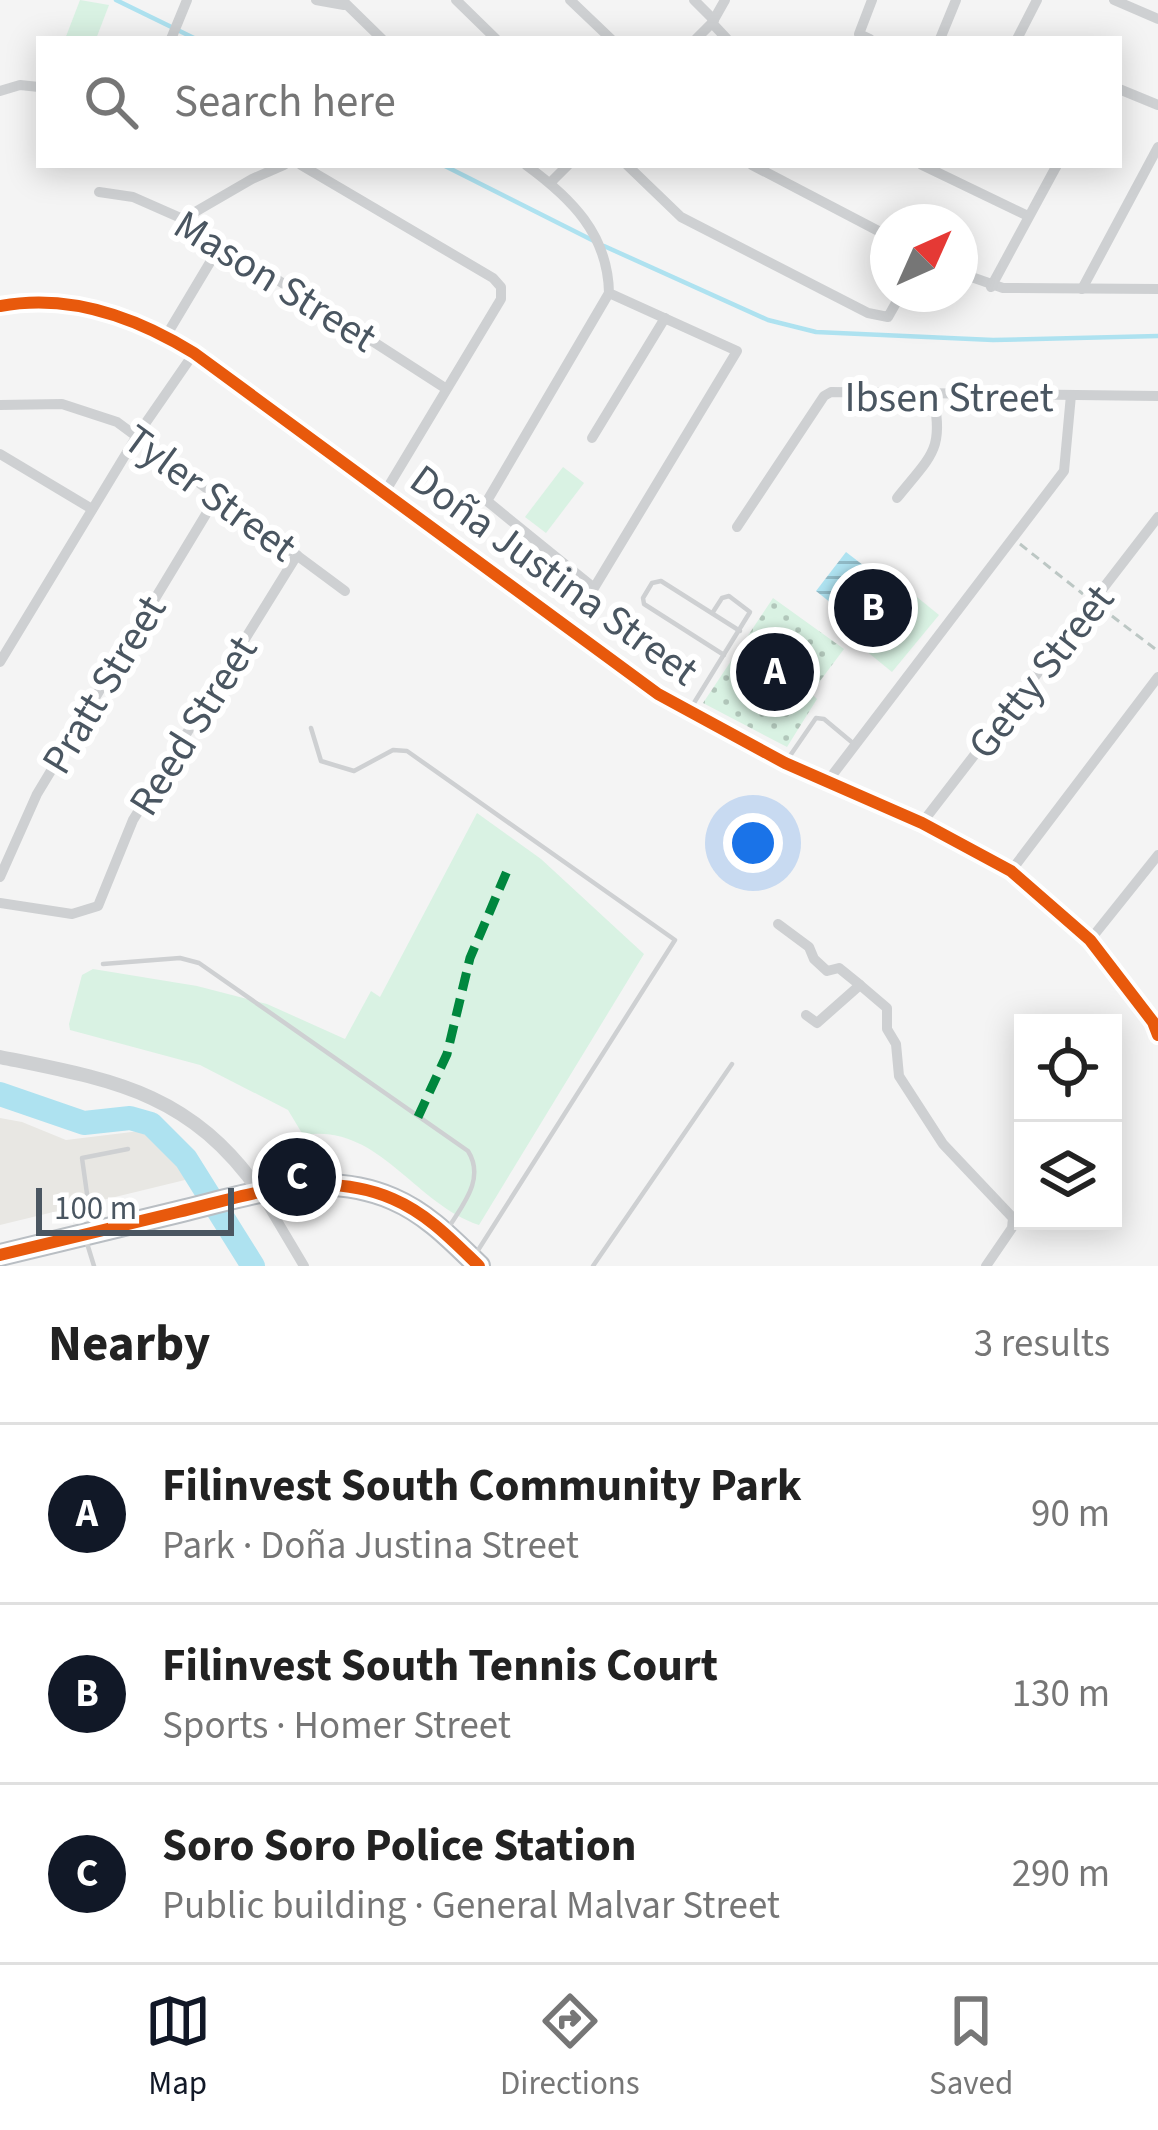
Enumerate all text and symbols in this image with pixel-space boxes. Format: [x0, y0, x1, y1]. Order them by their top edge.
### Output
search box [36, 36, 1122, 168]
icon: search [78, 69, 144, 135]
text: Search here [174, 70, 396, 134]
street label: Mason Street [162, 196, 388, 368]
north arrow [870, 204, 978, 312]
street label: Ibsen Street [844, 368, 1054, 428]
street label: Tyler Street [111, 410, 309, 577]
street label: Doña Justina Street [397, 450, 710, 701]
pin: B [834, 563, 912, 653]
street label: Getty Street [954, 572, 1129, 772]
street label: Pratt Street [28, 584, 182, 786]
street label: Reed Street [115, 624, 273, 828]
pin: A [736, 627, 814, 717]
your location [723, 813, 783, 873]
map controls [1014, 1014, 1122, 1230]
button: locate [1014, 1014, 1122, 1122]
button: layers [1014, 1122, 1122, 1230]
pin: C [258, 1132, 336, 1222]
scale bar [36, 1182, 234, 1235]
text: 100 m [54, 1185, 137, 1232]
text: Nearby [48, 1308, 210, 1380]
text: 3 results [974, 1316, 1110, 1372]
text: Filinvest South Community Park [162, 1454, 802, 1518]
text: A [76, 1486, 98, 1542]
text: 90 m [1031, 1486, 1110, 1542]
text: Park · Doña Justina Street [162, 1518, 579, 1574]
text: Filinvest South Tennis Court [162, 1634, 718, 1698]
text: B [75, 1666, 99, 1722]
text: 130 m [1012, 1666, 1110, 1722]
text: Sports · Homer Street [162, 1698, 511, 1754]
text: Soro Soro Police Station [162, 1814, 636, 1878]
text: C [76, 1846, 98, 1902]
text: 290 m [1012, 1846, 1110, 1902]
text: Public building · General Malvar Street [162, 1878, 780, 1934]
tab: Map [145, 1988, 211, 2107]
tab: Directions [500, 1988, 640, 2107]
tab: Saved [929, 1988, 1013, 2107]

